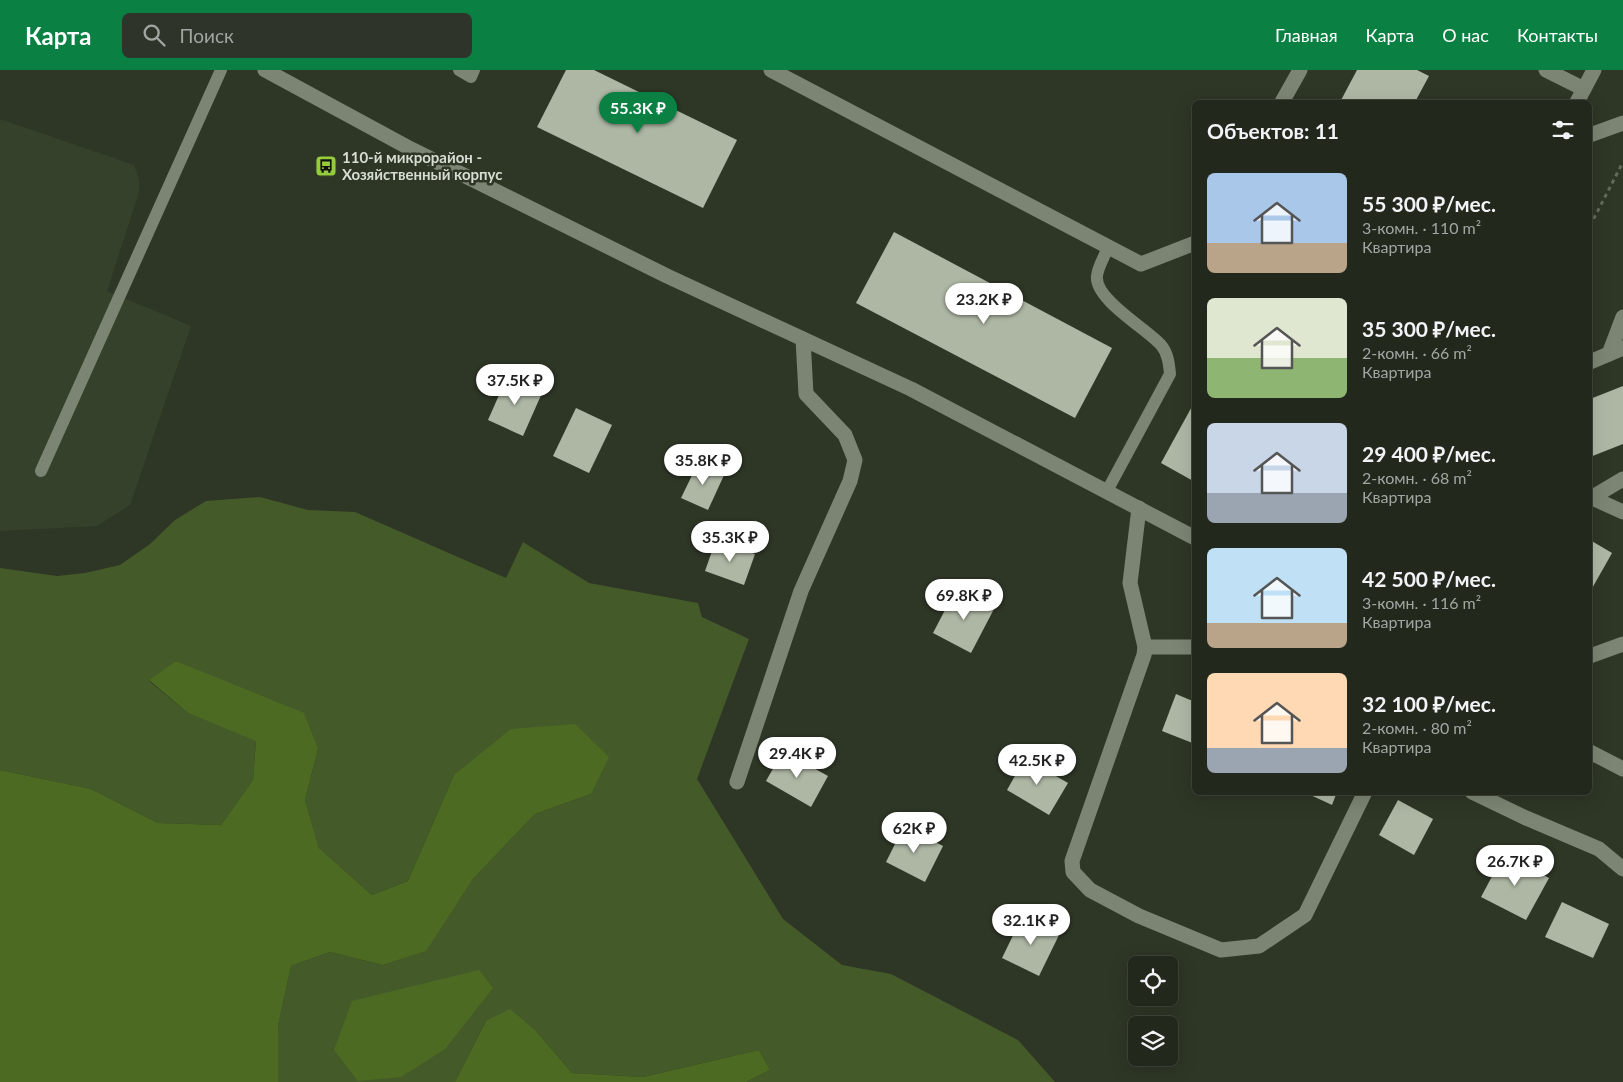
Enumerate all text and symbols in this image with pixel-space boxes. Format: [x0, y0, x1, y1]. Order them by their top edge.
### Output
search box [122, 13, 472, 58]
text: Карта [25, 21, 92, 50]
icon: search [140, 21, 168, 49]
text: Поиск [180, 24, 234, 47]
text: Главная [1275, 24, 1338, 46]
text: Карта [1366, 24, 1414, 46]
text: О нас [1442, 24, 1489, 46]
text: Контакты [1517, 24, 1598, 46]
pin: 55.3K ₽ [592, 92, 684, 134]
text: 55.3K ₽ [610, 98, 666, 117]
icon: filters [1549, 116, 1577, 144]
text: Объектов: 11 [1207, 118, 1339, 143]
place label: 110-й микрорайон - Хозяйственный корпус [342, 148, 502, 183]
bus stop icon: 110-й микрорайон - Хозяйственный корпус [314, 154, 338, 178]
text: 55 300 ₽/мес. [1362, 191, 1496, 216]
icon: home [1247, 193, 1307, 253]
text: 3-комн. · 110 m² [1362, 218, 1481, 237]
text: Квартира [1362, 237, 1431, 256]
pin: 23.2K ₽ [938, 282, 1030, 325]
text: 23.2K ₽ [956, 289, 1012, 308]
text: 35 300 ₽/мес. [1362, 316, 1496, 341]
icon: home [1247, 318, 1307, 378]
text: 2-комн. · 66 m² [1362, 343, 1472, 362]
text: Квартира [1362, 362, 1431, 381]
pin: 37.5K ₽ [469, 364, 561, 406]
text: 37.5K ₽ [487, 370, 543, 389]
text: 29 400 ₽/мес. [1362, 441, 1496, 466]
icon: home [1247, 443, 1307, 503]
pin: 35.8K ₽ [657, 444, 749, 486]
text: 35.8K ₽ [675, 450, 731, 469]
text: 2-комн. · 68 m² [1362, 468, 1472, 487]
text: Квартира [1362, 487, 1431, 506]
pin: 35.3K ₽ [684, 520, 776, 563]
text: 35.3K ₽ [702, 527, 758, 546]
text: 42 500 ₽/мес. [1362, 566, 1496, 591]
icon: home [1247, 568, 1307, 628]
pin: 69.8K ₽ [918, 578, 1010, 621]
text: 69.8K ₽ [936, 585, 992, 604]
text: 3-комн. · 116 m² [1362, 593, 1481, 612]
text: Квартира [1362, 612, 1431, 631]
text: 32 100 ₽/мес. [1362, 691, 1496, 716]
icon: home [1247, 693, 1307, 753]
text: 2-комн. · 80 m² [1362, 718, 1472, 737]
pin: 29.4K ₽ [751, 736, 843, 779]
text: Квартира [1362, 737, 1431, 756]
text: 29.4K ₽ [769, 743, 825, 762]
pin: 42.5K ₽ [991, 744, 1083, 786]
text: 42.5K ₽ [1009, 750, 1065, 769]
pin: 62K ₽ [879, 812, 949, 854]
text: 62K ₽ [893, 818, 935, 837]
pin: 26.7K ₽ [1469, 844, 1561, 887]
text: 26.7K ₽ [1487, 851, 1543, 870]
pin: 32.1K ₽ [985, 904, 1077, 946]
text: 32.1K ₽ [1003, 910, 1059, 929]
map controls [1128, 956, 1178, 1066]
button: locate [1128, 956, 1178, 1006]
button: layers [1128, 1016, 1178, 1066]

